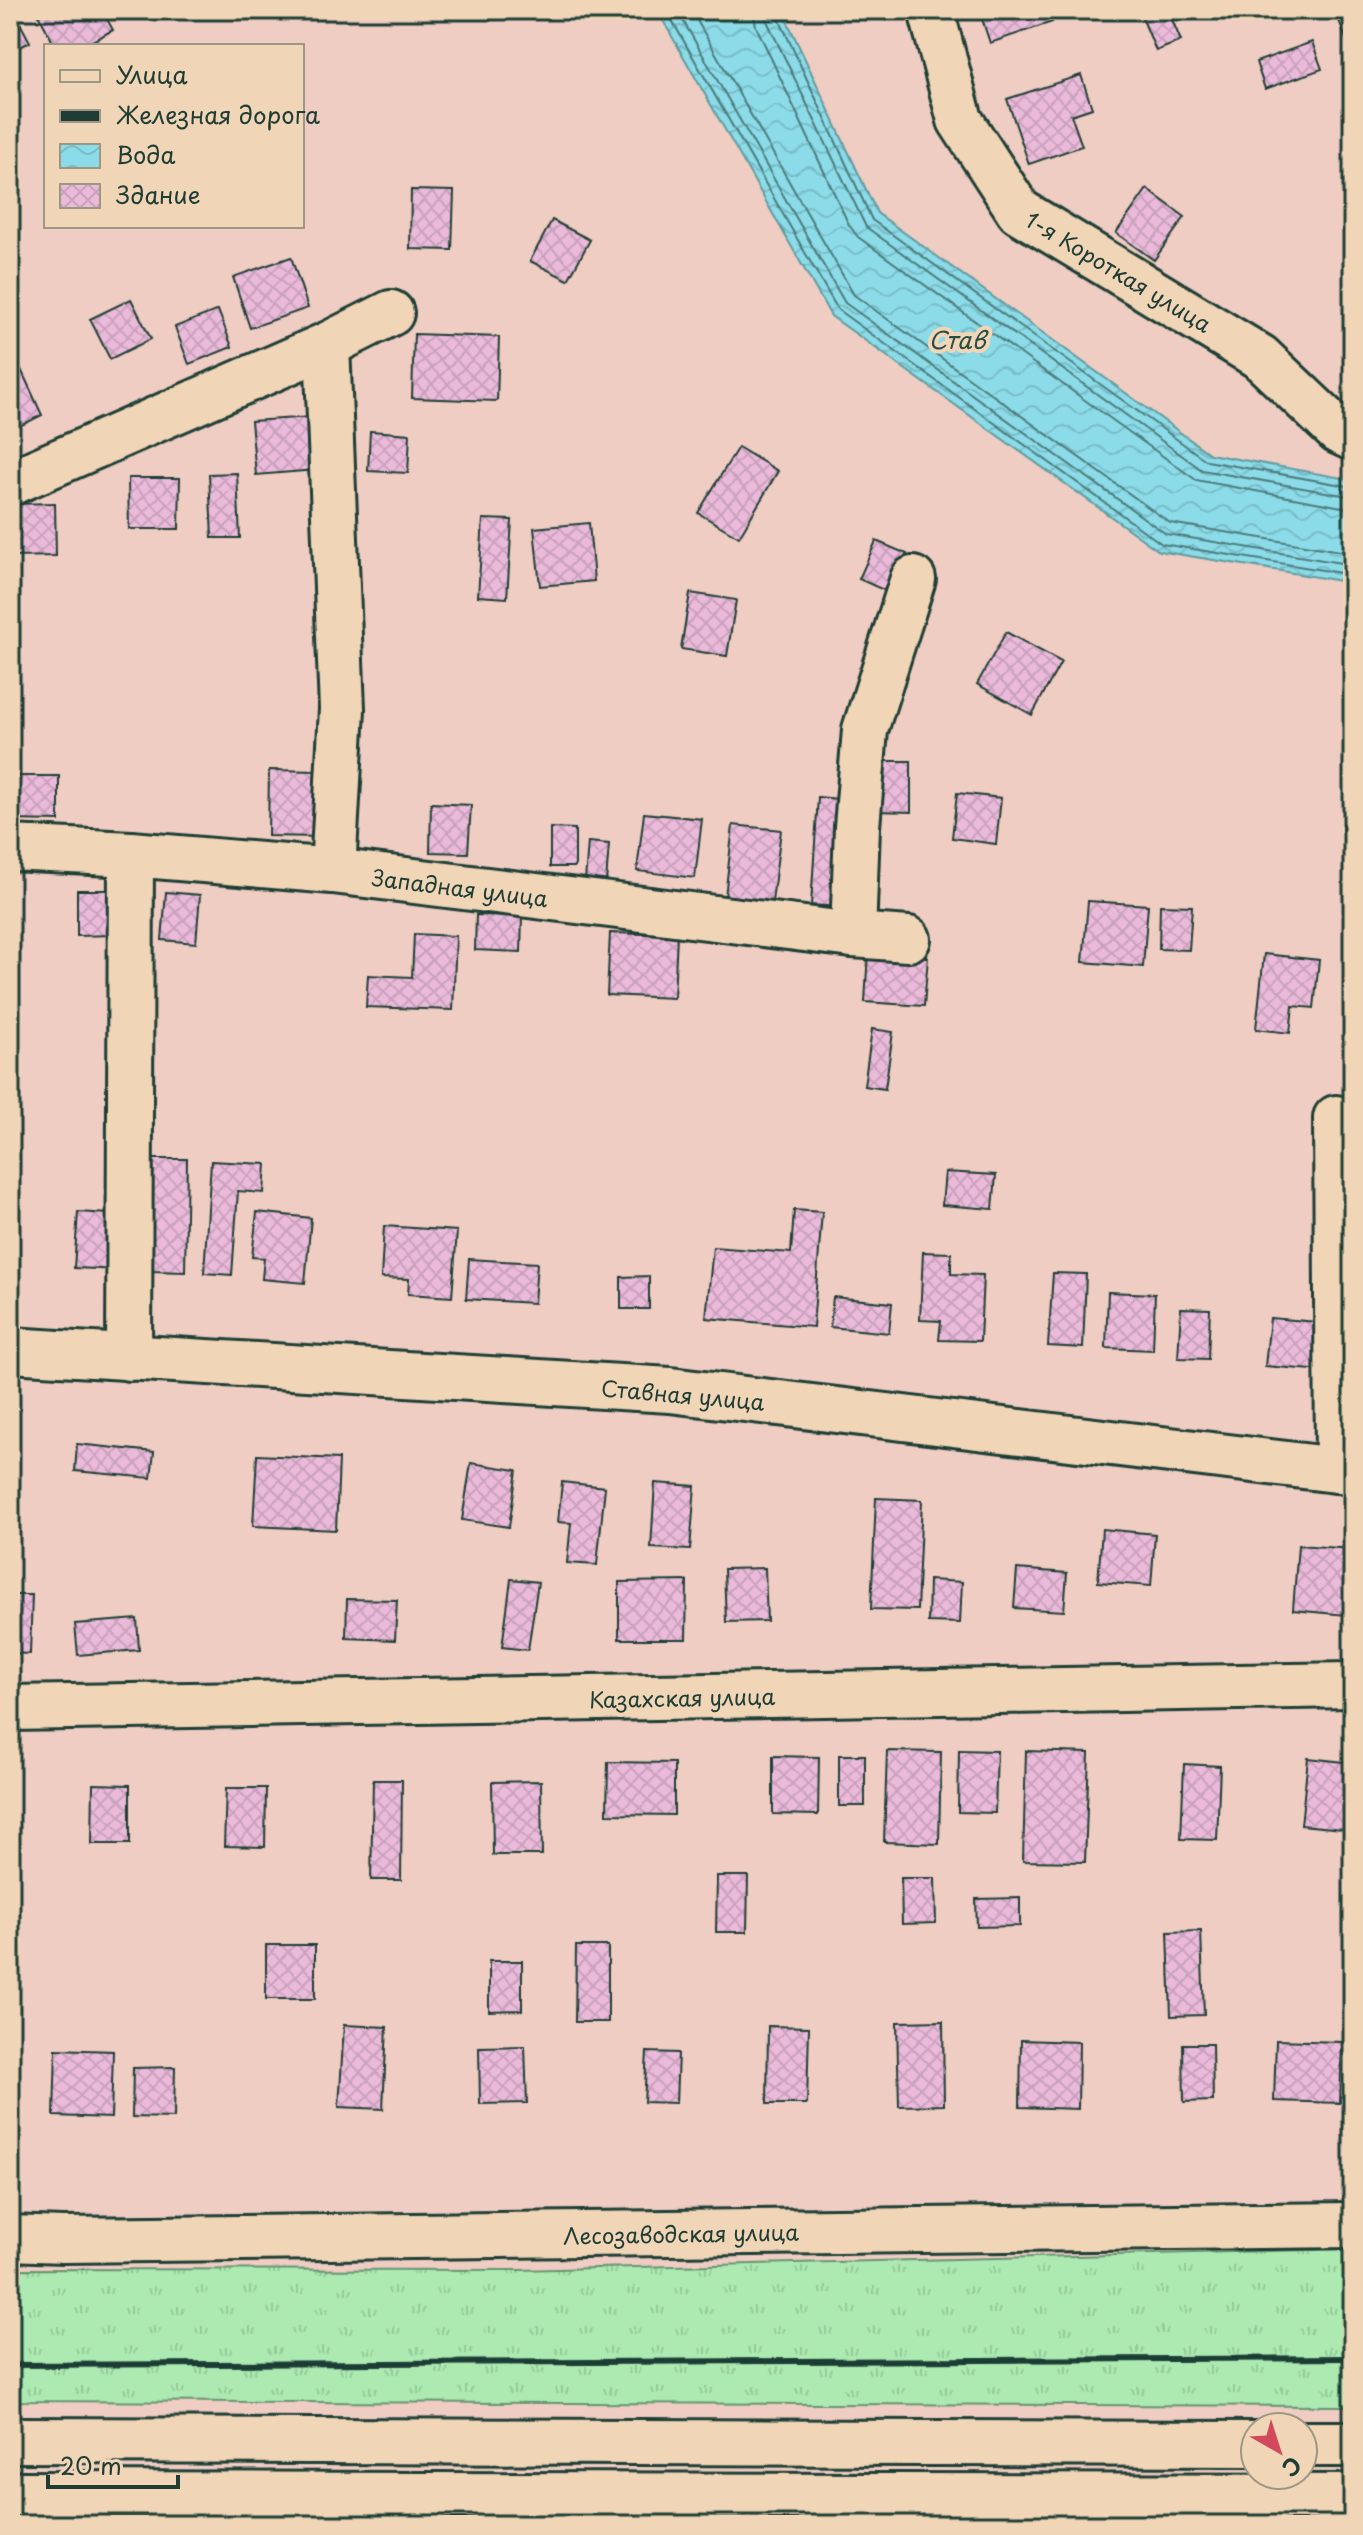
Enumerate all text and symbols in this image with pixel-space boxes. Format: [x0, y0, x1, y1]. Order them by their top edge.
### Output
legend [44, 44, 304, 228]
text: Улица [116, 56, 188, 92]
text: Железная дорога [116, 96, 320, 132]
text: Вода [116, 136, 175, 172]
text: Здание [116, 176, 201, 212]
street label: 1-я Короткая улица [1020, 202, 1218, 340]
water label: Став [928, 321, 989, 357]
street label: Западная улица [370, 860, 550, 914]
street label: Ставная улица [600, 1370, 766, 1418]
street label: Казахская улица [588, 1679, 776, 1715]
street label: Лесозаводская улица [563, 2214, 799, 2252]
north arrow [1239, 2411, 1319, 2491]
scale bar [48, 2439, 178, 2489]
text: 20 m [60, 2447, 122, 2483]
text: С [1276, 2450, 1309, 2486]

